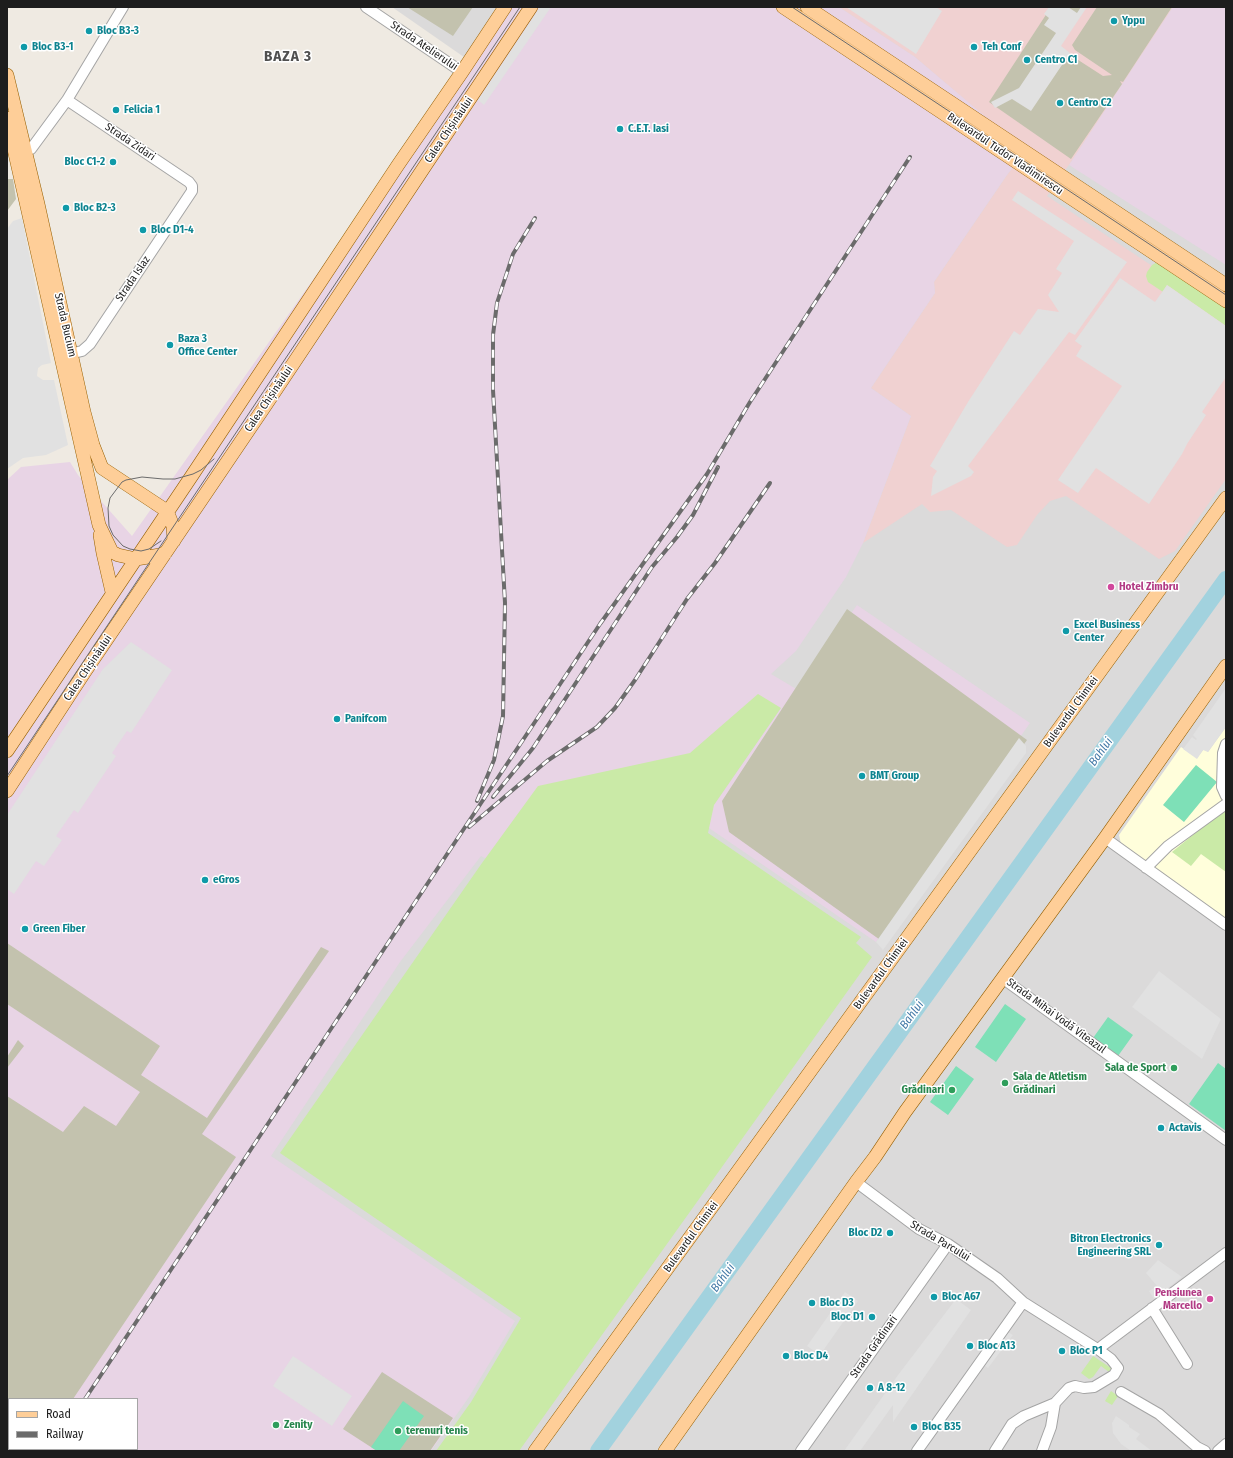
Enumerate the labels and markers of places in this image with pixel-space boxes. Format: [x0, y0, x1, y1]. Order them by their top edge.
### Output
place label: Yppu [1122, 14, 1145, 28]
marker: Yppu [1109, 16, 1119, 26]
place label: Bloc B3-3 [97, 24, 139, 38]
marker: Bloc B3-3 [84, 26, 94, 36]
place label: Bloc B3-1 [32, 40, 73, 54]
place label: Teh Conf [982, 40, 1021, 54]
marker: Bloc B3-1 [19, 42, 29, 52]
marker: Teh Conf [969, 42, 979, 52]
place label: Centro C1 [1035, 53, 1077, 67]
marker: Centro C1 [1022, 55, 1032, 65]
place label: Centro C2 [1068, 96, 1111, 110]
marker: Centro C2 [1055, 98, 1065, 108]
place label: Felicia 1 [124, 103, 160, 117]
marker: Felicia 1 [111, 105, 121, 115]
place label: C.E.T. Iasi [628, 122, 669, 136]
marker: C.E.T. Iasi [615, 124, 625, 134]
place label: Bloc C1-2 [64, 155, 105, 169]
marker: Bloc C1-2 [108, 157, 118, 167]
place label: Bloc B2-3 [74, 201, 116, 215]
marker: Bloc B2-3 [61, 203, 71, 213]
place label: Bloc D1-4 [151, 223, 194, 237]
marker: Bloc D1-4 [138, 225, 148, 235]
place label: Baza 3 Office Center [178, 332, 237, 358]
marker: Baza 3 Office Center [165, 340, 175, 350]
place label: Hotel Zimbru [1119, 580, 1178, 594]
marker: Hotel Zimbru [1106, 582, 1116, 592]
place label: Excel Business Center [1074, 618, 1140, 644]
marker: Excel Business Center [1061, 626, 1071, 636]
place label: Panifcom [345, 712, 387, 726]
marker: Panifcom [332, 714, 342, 724]
place label: BMT Group [870, 769, 919, 783]
marker: BMT Group [857, 771, 867, 781]
place label: eGros [213, 873, 239, 887]
marker: eGros [200, 875, 210, 885]
place label: Green Fiber [33, 922, 85, 936]
marker: Green Fiber [20, 924, 30, 934]
place label: Sala de Sport [1105, 1061, 1166, 1075]
marker: Sala de Sport [1169, 1063, 1179, 1073]
place label: Sala de Atletism Grădinari [1013, 1070, 1087, 1096]
marker: Sala de Atletism Grădinari [1000, 1078, 1010, 1088]
place label: Grădinari [901, 1083, 944, 1097]
marker: Grădinari [947, 1085, 957, 1095]
place label: Actavis [1169, 1121, 1202, 1135]
marker: Actavis [1156, 1123, 1166, 1133]
place label: Bloc D2 [849, 1226, 882, 1240]
marker: Bloc D2 [885, 1228, 895, 1238]
place label: Bitron Electronics Engineering SRL [1070, 1232, 1151, 1258]
marker: Bitron Electronics Engineering SRL [1154, 1240, 1164, 1250]
place label: Pensiunea Marcello [1155, 1286, 1202, 1312]
place label: Bloc A67 [942, 1290, 980, 1304]
marker: Bloc A67 [929, 1292, 939, 1302]
marker: Pensiunea Marcello [1205, 1294, 1215, 1304]
place label: Bloc D3 [820, 1296, 854, 1310]
marker: Bloc D3 [807, 1298, 817, 1308]
place label: Bloc D1 [831, 1310, 864, 1324]
marker: Bloc D1 [867, 1312, 877, 1322]
place label: Bloc A13 [978, 1339, 1015, 1353]
marker: Bloc A13 [965, 1341, 975, 1351]
place label: Bloc P1 [1070, 1344, 1103, 1358]
marker: Bloc P1 [1057, 1346, 1067, 1356]
place label: Bloc D4 [794, 1349, 828, 1363]
marker: Bloc D4 [781, 1351, 791, 1361]
place label: A 8-12 [878, 1381, 905, 1395]
marker: A 8-12 [865, 1383, 875, 1393]
place label: Zenity [284, 1418, 312, 1432]
marker: Zenity [271, 1420, 281, 1430]
place label: Bloc B35 [922, 1420, 961, 1434]
marker: Bloc B35 [909, 1422, 919, 1432]
place label: terenuri tenis [406, 1424, 468, 1438]
marker: terenuri tenis [393, 1426, 403, 1436]

